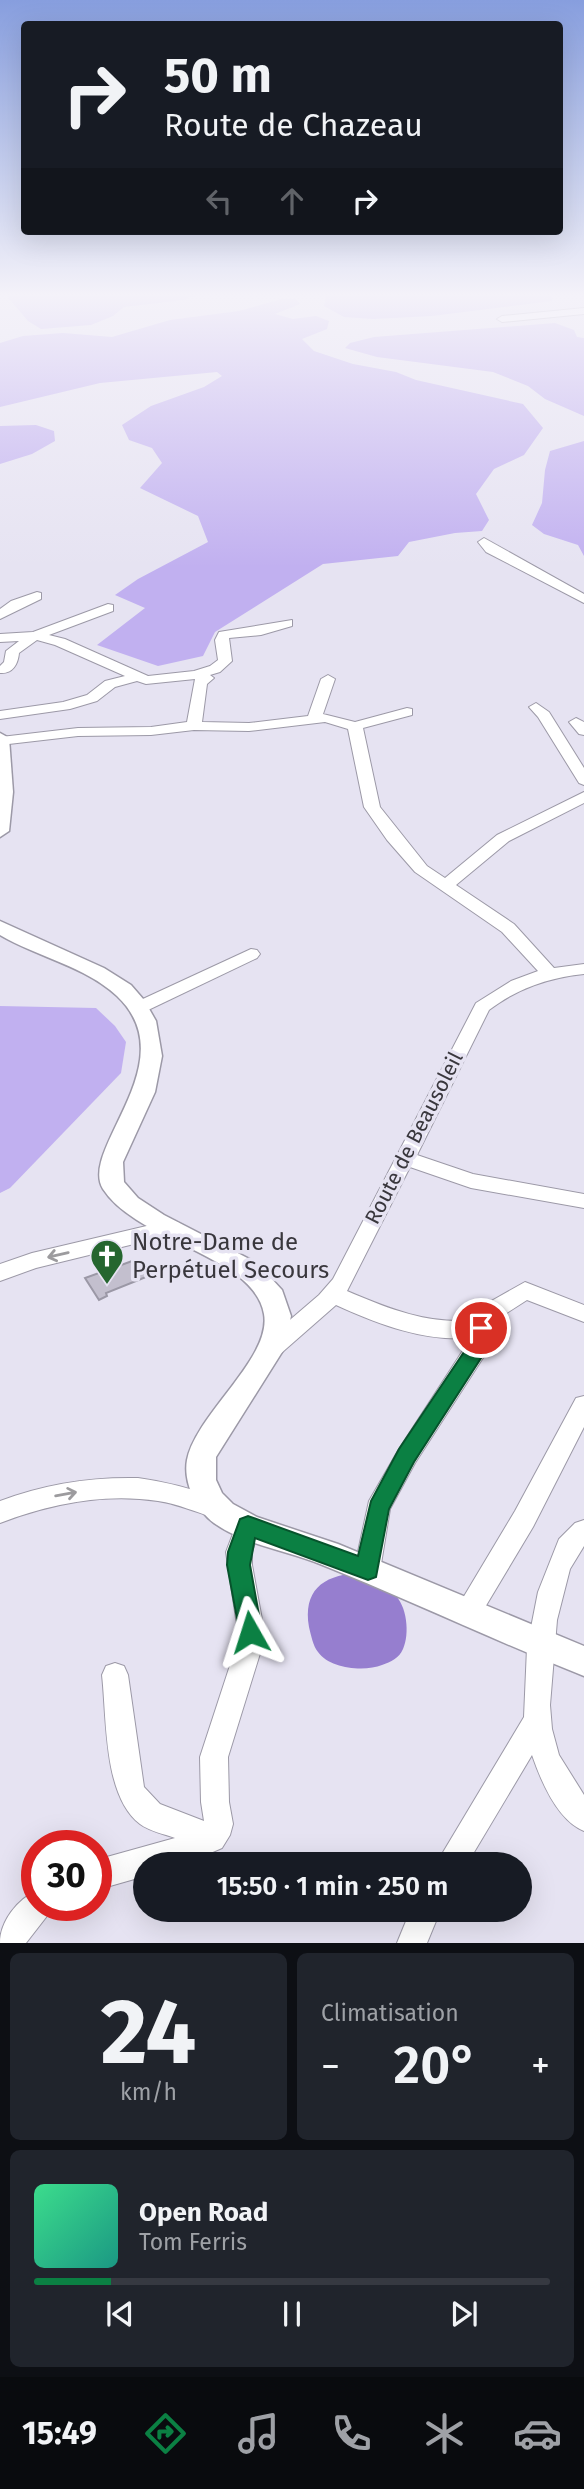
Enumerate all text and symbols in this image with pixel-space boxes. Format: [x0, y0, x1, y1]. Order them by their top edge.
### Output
text: 50 m [164, 46, 272, 105]
icon: right [49, 49, 140, 140]
text: Route de Chazeau [164, 106, 423, 144]
icon: left [200, 182, 238, 220]
icon: ahead [273, 182, 311, 220]
icon: right [346, 182, 384, 220]
street label: Route de Beausoleil [359, 1047, 469, 1229]
place label: Notre-Dame de Perpétuel Secours [132, 1228, 329, 1284]
church icon: Notre-Dame de Perpétuel Secours [88, 1237, 126, 1286]
one-way arrow [47, 1249, 70, 1262]
pin [451, 1298, 511, 1358]
icon: arrive [462, 1309, 500, 1347]
one-way arrow [54, 1487, 77, 1500]
position arrow [213, 1595, 287, 1669]
speed limit sign: 30 [21, 1830, 112, 1921]
text: 15:50 · 1 min · 250 m [217, 1871, 448, 1902]
text: 24 [101, 1978, 196, 2087]
text: Climatisation [321, 1999, 459, 2027]
text: 20° [394, 2034, 477, 2097]
text: − [321, 2043, 340, 2089]
text: + [531, 2043, 550, 2089]
text: km/h [120, 2078, 177, 2106]
text: Open Road [139, 2197, 268, 2228]
text: Tom Ferris [139, 2228, 247, 2256]
icon: previous [101, 2295, 139, 2333]
icon: pause [273, 2295, 311, 2333]
icon: next [445, 2295, 483, 2333]
icon: directions [141, 2409, 190, 2458]
icon: music [234, 2409, 283, 2458]
icon: phone [327, 2409, 376, 2458]
icon: climate [420, 2409, 469, 2458]
icon: car [513, 2409, 562, 2458]
text: 15:49 [22, 2414, 97, 2452]

